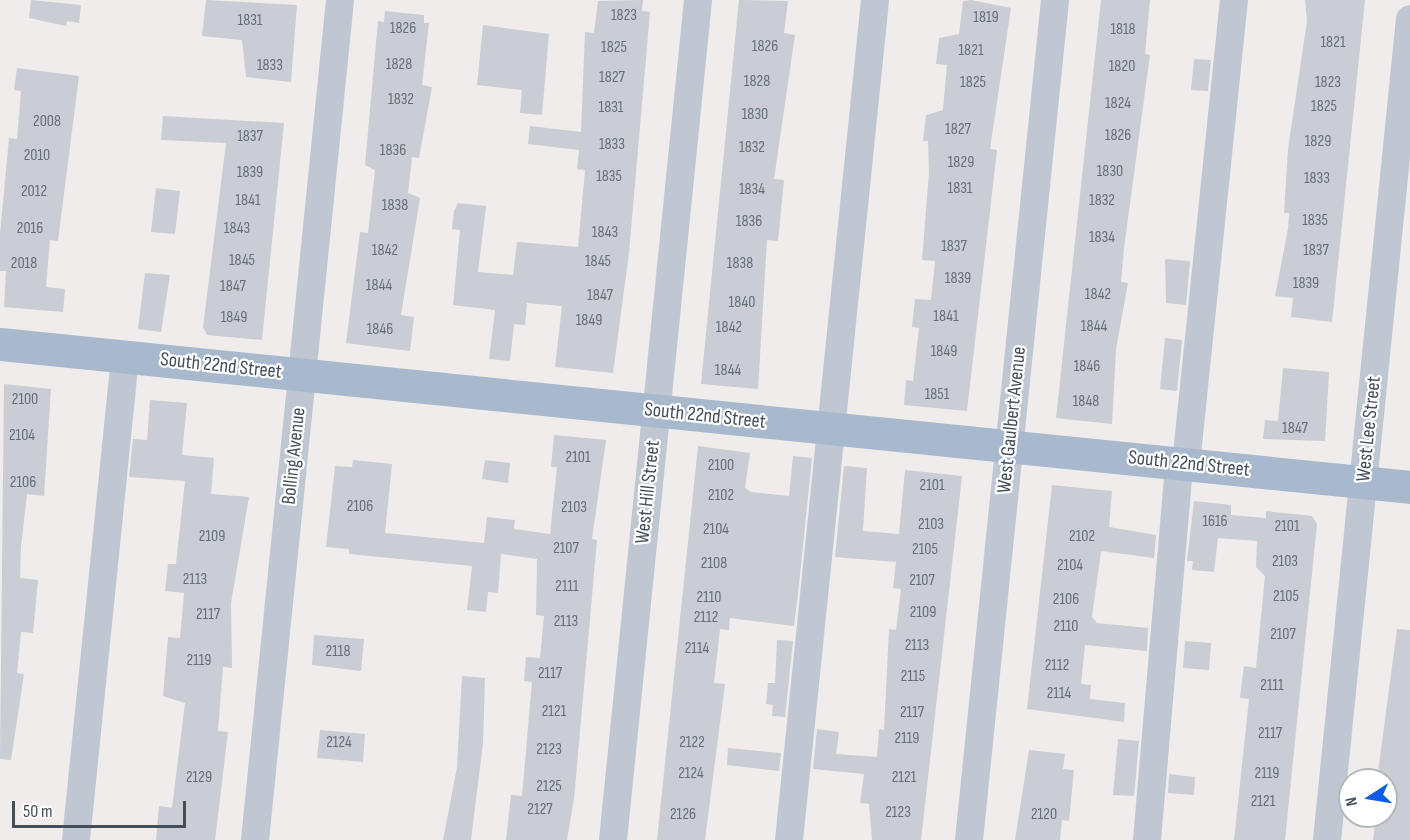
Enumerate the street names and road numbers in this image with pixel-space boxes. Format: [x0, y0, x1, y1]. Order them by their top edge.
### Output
street label: West Gaulbert Avenue [992, 345, 1032, 495]
street label: South 22nd Street [159, 348, 283, 384]
street label: West Lee Street [1352, 375, 1386, 483]
street label: South 22nd Street [643, 398, 767, 434]
street label: Bolling Avenue [277, 406, 311, 506]
street label: West Hill Street [631, 439, 665, 545]
street label: South 22nd Street [1127, 446, 1251, 482]

